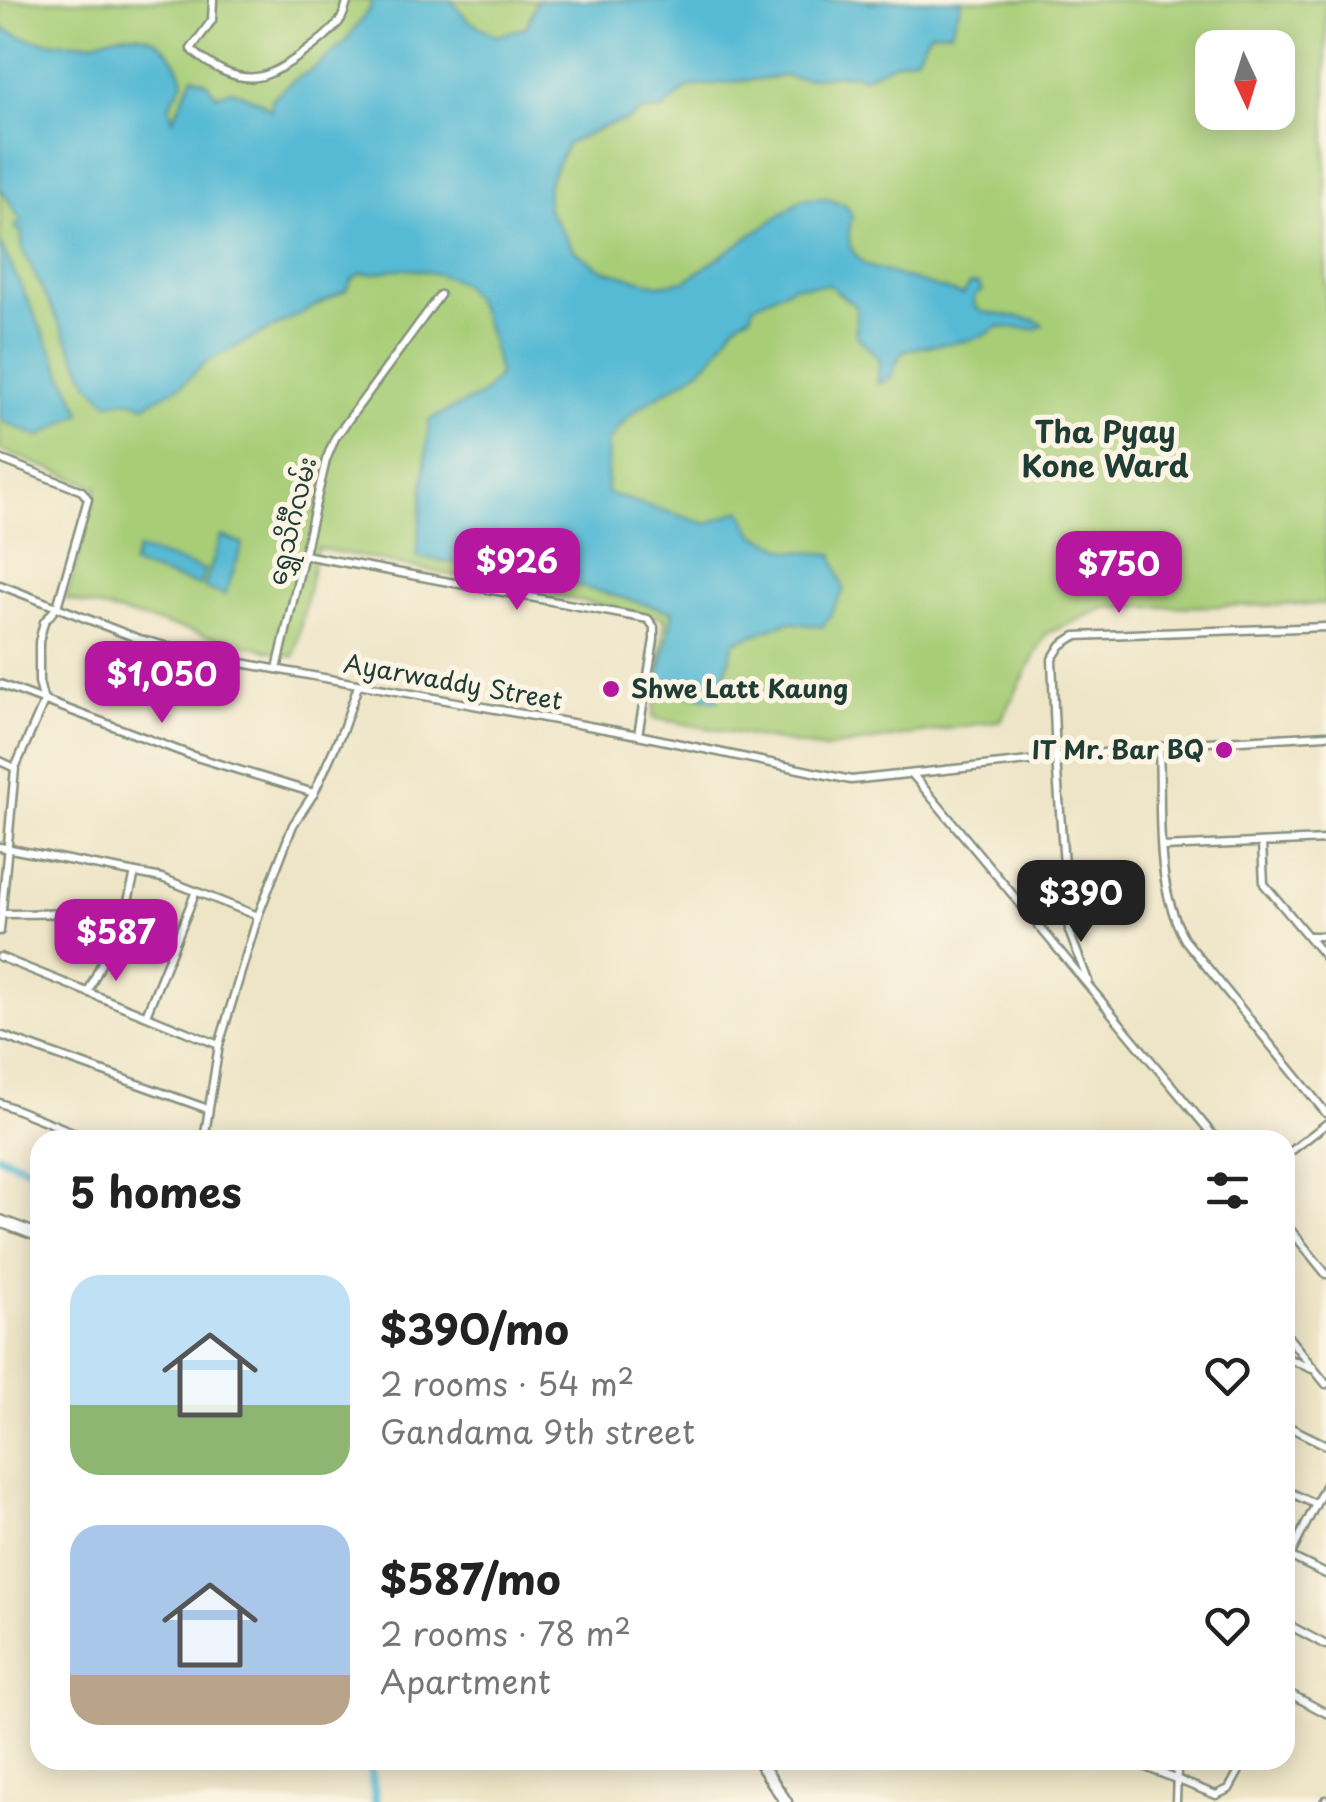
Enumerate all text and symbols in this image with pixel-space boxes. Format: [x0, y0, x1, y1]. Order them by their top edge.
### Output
north arrow [1195, 30, 1295, 130]
map controls [1195, 30, 1295, 130]
district label: Tha Pyay Kone Ward [1022, 408, 1189, 487]
street label: ရွှေသိင်္ဂီလမ်း [257, 452, 328, 590]
pin: $926 [458, 528, 576, 613]
pin: $750 [1060, 531, 1178, 616]
text: $926 [476, 536, 558, 584]
text: $750 [1078, 539, 1160, 587]
pin: $1,050 [81, 641, 243, 726]
street label: Ayarwaddy Street [341, 643, 565, 719]
text: $1,050 [107, 649, 217, 697]
place label: Shwe Latt Kaung [631, 669, 848, 707]
marker: Shwe Latt Kaung [600, 678, 622, 700]
place label: IT Mr. Bar BQ [1032, 730, 1204, 768]
marker: IT Mr. Bar BQ [1213, 739, 1235, 761]
pin: $390 [1022, 860, 1140, 945]
text: $390 [1039, 868, 1123, 916]
pin: $587 [57, 899, 175, 984]
text: $587 [77, 907, 155, 955]
text: 5 homes [70, 1159, 242, 1222]
icon: filters [1200, 1163, 1255, 1218]
text: $390/mo [380, 1296, 569, 1359]
icon: home [150, 1315, 270, 1435]
icon: heart [1200, 1348, 1255, 1403]
text: 2 rooms · 54 m² [380, 1359, 634, 1407]
text: Gandama 9th street [380, 1407, 695, 1455]
text: $587/mo [380, 1546, 561, 1609]
icon: home [150, 1565, 270, 1685]
icon: heart [1200, 1598, 1255, 1653]
text: 2 rooms · 78 m² [380, 1609, 631, 1657]
text: Apartment [380, 1657, 551, 1705]

